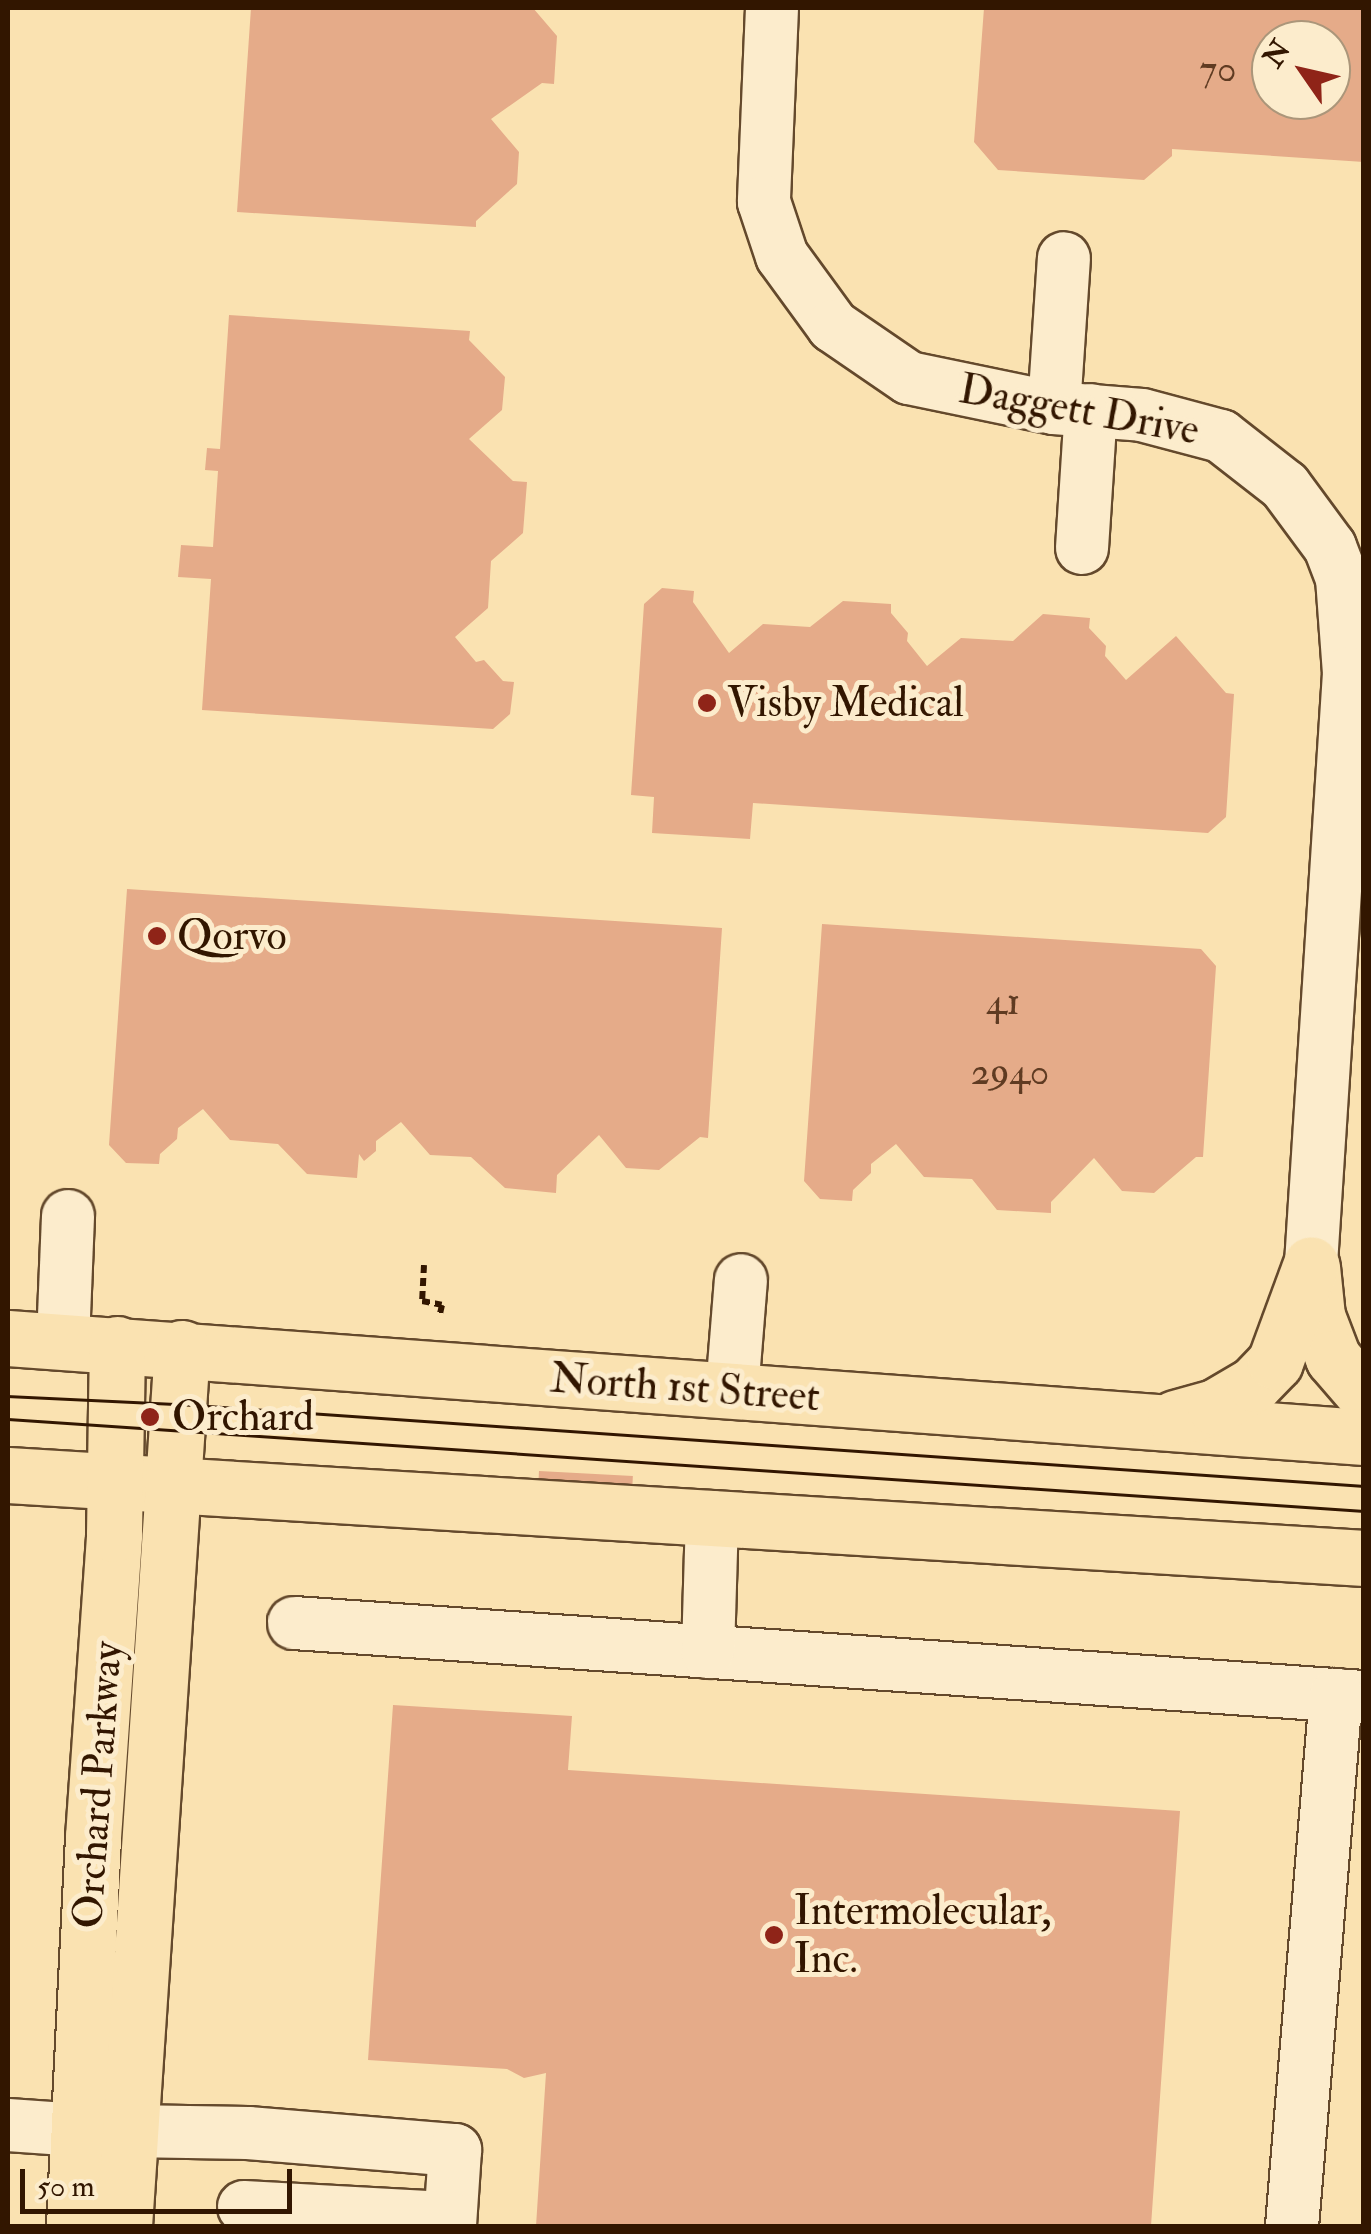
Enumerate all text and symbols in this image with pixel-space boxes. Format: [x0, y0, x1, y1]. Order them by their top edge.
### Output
north arrow [1251, 20, 1351, 120]
text: N [1256, 34, 1299, 74]
house number: 70 [1200, 47, 1236, 93]
street label: Daggett Drive [955, 364, 1203, 456]
place label: Visby Medical [727, 678, 964, 728]
marker: Visby Medical [696, 692, 718, 714]
place label: Qorvo [177, 911, 287, 961]
marker: Qorvo [146, 925, 168, 947]
house number: 41 [986, 980, 1020, 1026]
house number: 2940 [971, 1050, 1049, 1096]
street label: North 1st Street [549, 1353, 821, 1423]
place label: Orchard [172, 1392, 314, 1442]
marker: Orchard [137, 1404, 163, 1430]
street label: Orchard Parkway [63, 1640, 133, 1930]
place label: Intermolecular, Inc. [794, 1886, 1051, 1984]
marker: Intermolecular, Inc. [763, 1924, 785, 1946]
scale bar [25, 2149, 298, 2211]
text: 50 m [37, 2168, 95, 2205]

